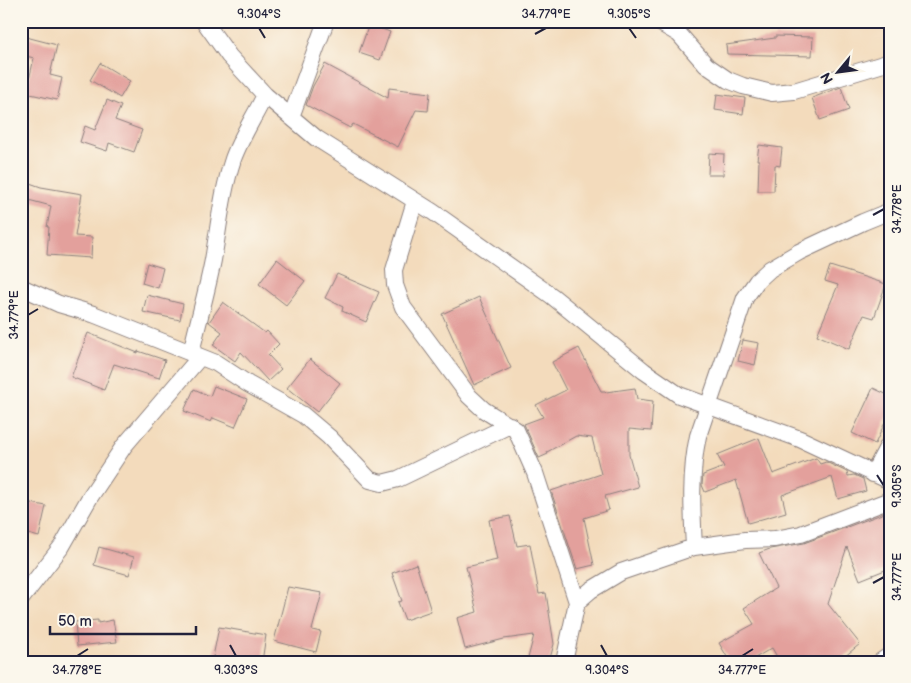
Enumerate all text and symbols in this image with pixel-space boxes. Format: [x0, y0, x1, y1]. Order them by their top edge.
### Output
text: 9.304°S [237, 7, 281, 22]
text: 34.779°E [521, 7, 571, 22]
text: 9.305°S [607, 7, 651, 22]
north arrow [814, 48, 864, 98]
text: N [817, 69, 837, 87]
text: 34.778°E [890, 184, 905, 234]
text: 34.779°E [7, 290, 22, 340]
text: 9.305°S [890, 464, 905, 508]
text: 34.777°E [890, 553, 905, 601]
scale bar [50, 603, 196, 635]
text: 50 m [58, 612, 92, 631]
text: 34.778°E [52, 663, 102, 678]
text: 9.303°S [214, 663, 258, 678]
text: 9.304°S [585, 663, 629, 678]
text: 34.777°E [718, 663, 766, 678]

